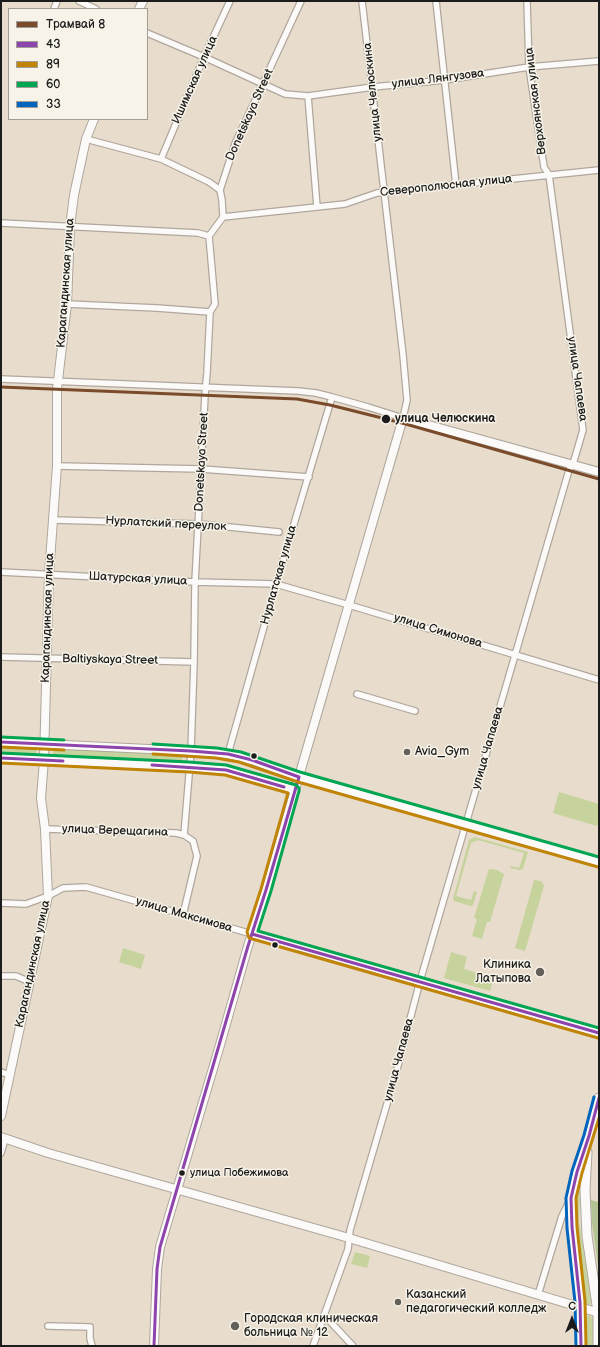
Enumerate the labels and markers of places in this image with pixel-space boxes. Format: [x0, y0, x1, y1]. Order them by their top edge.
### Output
place label: улица Челюскина [395, 412, 495, 426]
marker: улица Челюскина [380, 413, 392, 425]
place label: Avia_Gym [415, 745, 469, 759]
marker: Avia_Gym [402, 747, 412, 757]
unlabelled marker [249, 751, 259, 761]
unlabelled marker [270, 940, 280, 950]
place label: Клиника Латыпова [475, 958, 531, 986]
marker: Клиника Латыпова [534, 966, 546, 978]
place label: улица Побежимова [190, 1166, 289, 1180]
marker: улица Побежимова [177, 1168, 187, 1178]
place label: Казанский педагогический колледж [406, 1288, 546, 1316]
marker: Казанский педагогический колледж [393, 1297, 403, 1307]
place label: Городская клиническая больница № 12 [244, 1312, 378, 1340]
marker: Городская клиническая больница № 12 [229, 1320, 241, 1332]

